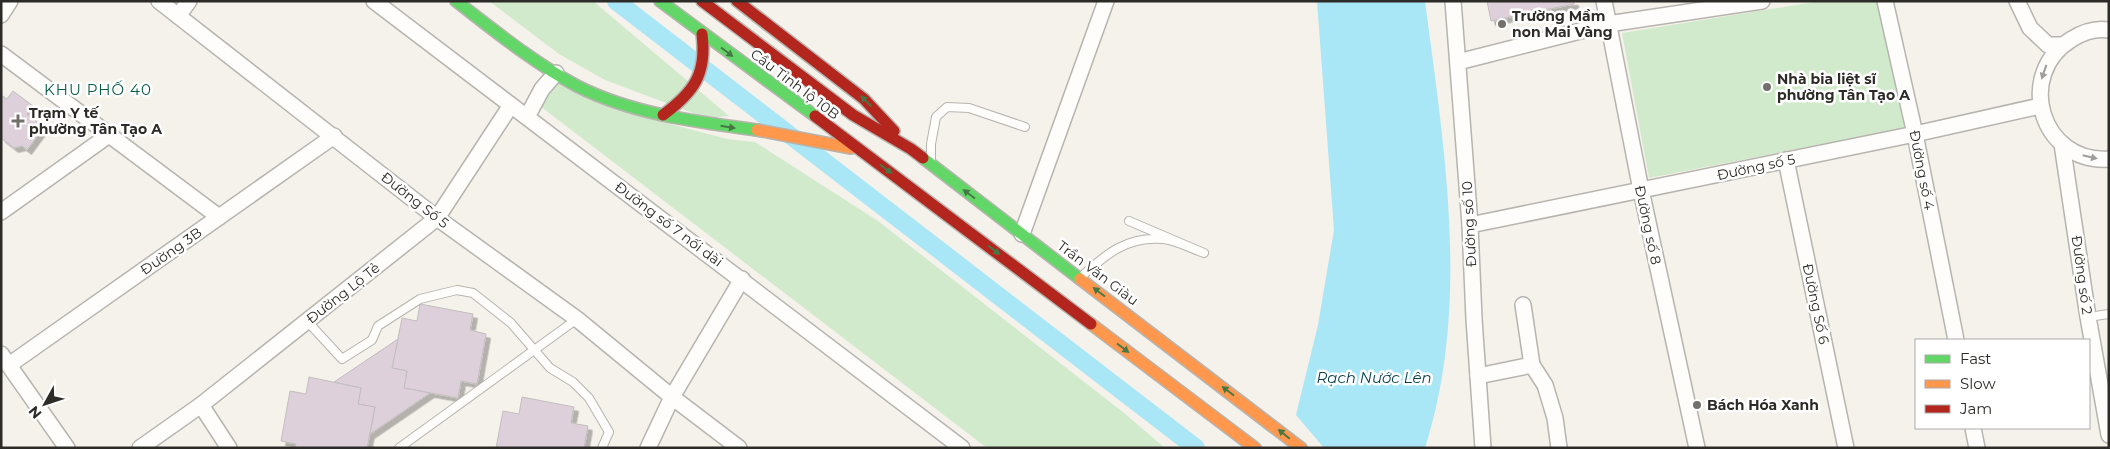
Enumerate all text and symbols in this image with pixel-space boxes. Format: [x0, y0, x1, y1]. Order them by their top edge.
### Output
place label: Trường Mầm non Mai Vàng [1512, 7, 1613, 41]
marker: Trường Mầm non Mai Vàng [1496, 18, 1508, 30]
street label: Cầu Tỉnh lộ 10B [747, 45, 843, 123]
one-way arrow [720, 47, 734, 57]
one-way arrow [2040, 65, 2047, 80]
place label: Nhà bia liệt sĩ phường Tân Tạo A [1777, 70, 1910, 104]
district label: KHU PHỐ 40 [44, 80, 152, 99]
marker: Nhà bia liệt sĩ phường Tân Tạo A [1761, 81, 1773, 93]
one-way arrow [860, 95, 872, 107]
place label: Trạm Y tế phường Tân Tạo A [29, 104, 162, 138]
marker: Trạm Y tế phường Tân Tạo A [11, 114, 25, 128]
one-way arrow [720, 123, 736, 131]
street label: Đường số 4 [1905, 129, 1939, 212]
street label: Đường số 5 [1715, 150, 1797, 184]
one-way arrow [2083, 153, 2098, 161]
one-way arrow [879, 164, 892, 175]
street label: Đường Số 5 [377, 168, 453, 232]
street label: Đường số 7 nối dài [611, 177, 727, 271]
street label: Đường số 10 [1458, 181, 1480, 267]
street label: Đường số 8 [1631, 184, 1665, 266]
one-way arrow [963, 188, 976, 199]
street label: Đường 3B [137, 223, 205, 279]
street label: Đường số 2 [2068, 234, 2096, 316]
street label: Trần Văn Giàu [1054, 237, 1142, 309]
one-way arrow [987, 245, 1001, 255]
street label: Đường Lộ Tẻ [303, 259, 383, 327]
street label: Đường Số 6 [1799, 262, 1833, 346]
one-way arrow [1092, 287, 1105, 297]
legend [1915, 339, 2090, 429]
one-way arrow [1117, 343, 1130, 353]
text: Fast [1960, 349, 1991, 368]
water label: Rạch Nước Lên [1316, 368, 1432, 387]
text: Slow [1960, 374, 1996, 393]
north arrow [20, 379, 70, 429]
one-way arrow [1222, 385, 1235, 396]
place label: Bách Hóa Xanh [1707, 396, 1819, 414]
marker: Bách Hóa Xanh [1691, 399, 1703, 411]
text: Jam [1959, 399, 1992, 418]
text: N [25, 402, 46, 422]
one-way arrow [1277, 429, 1290, 439]

